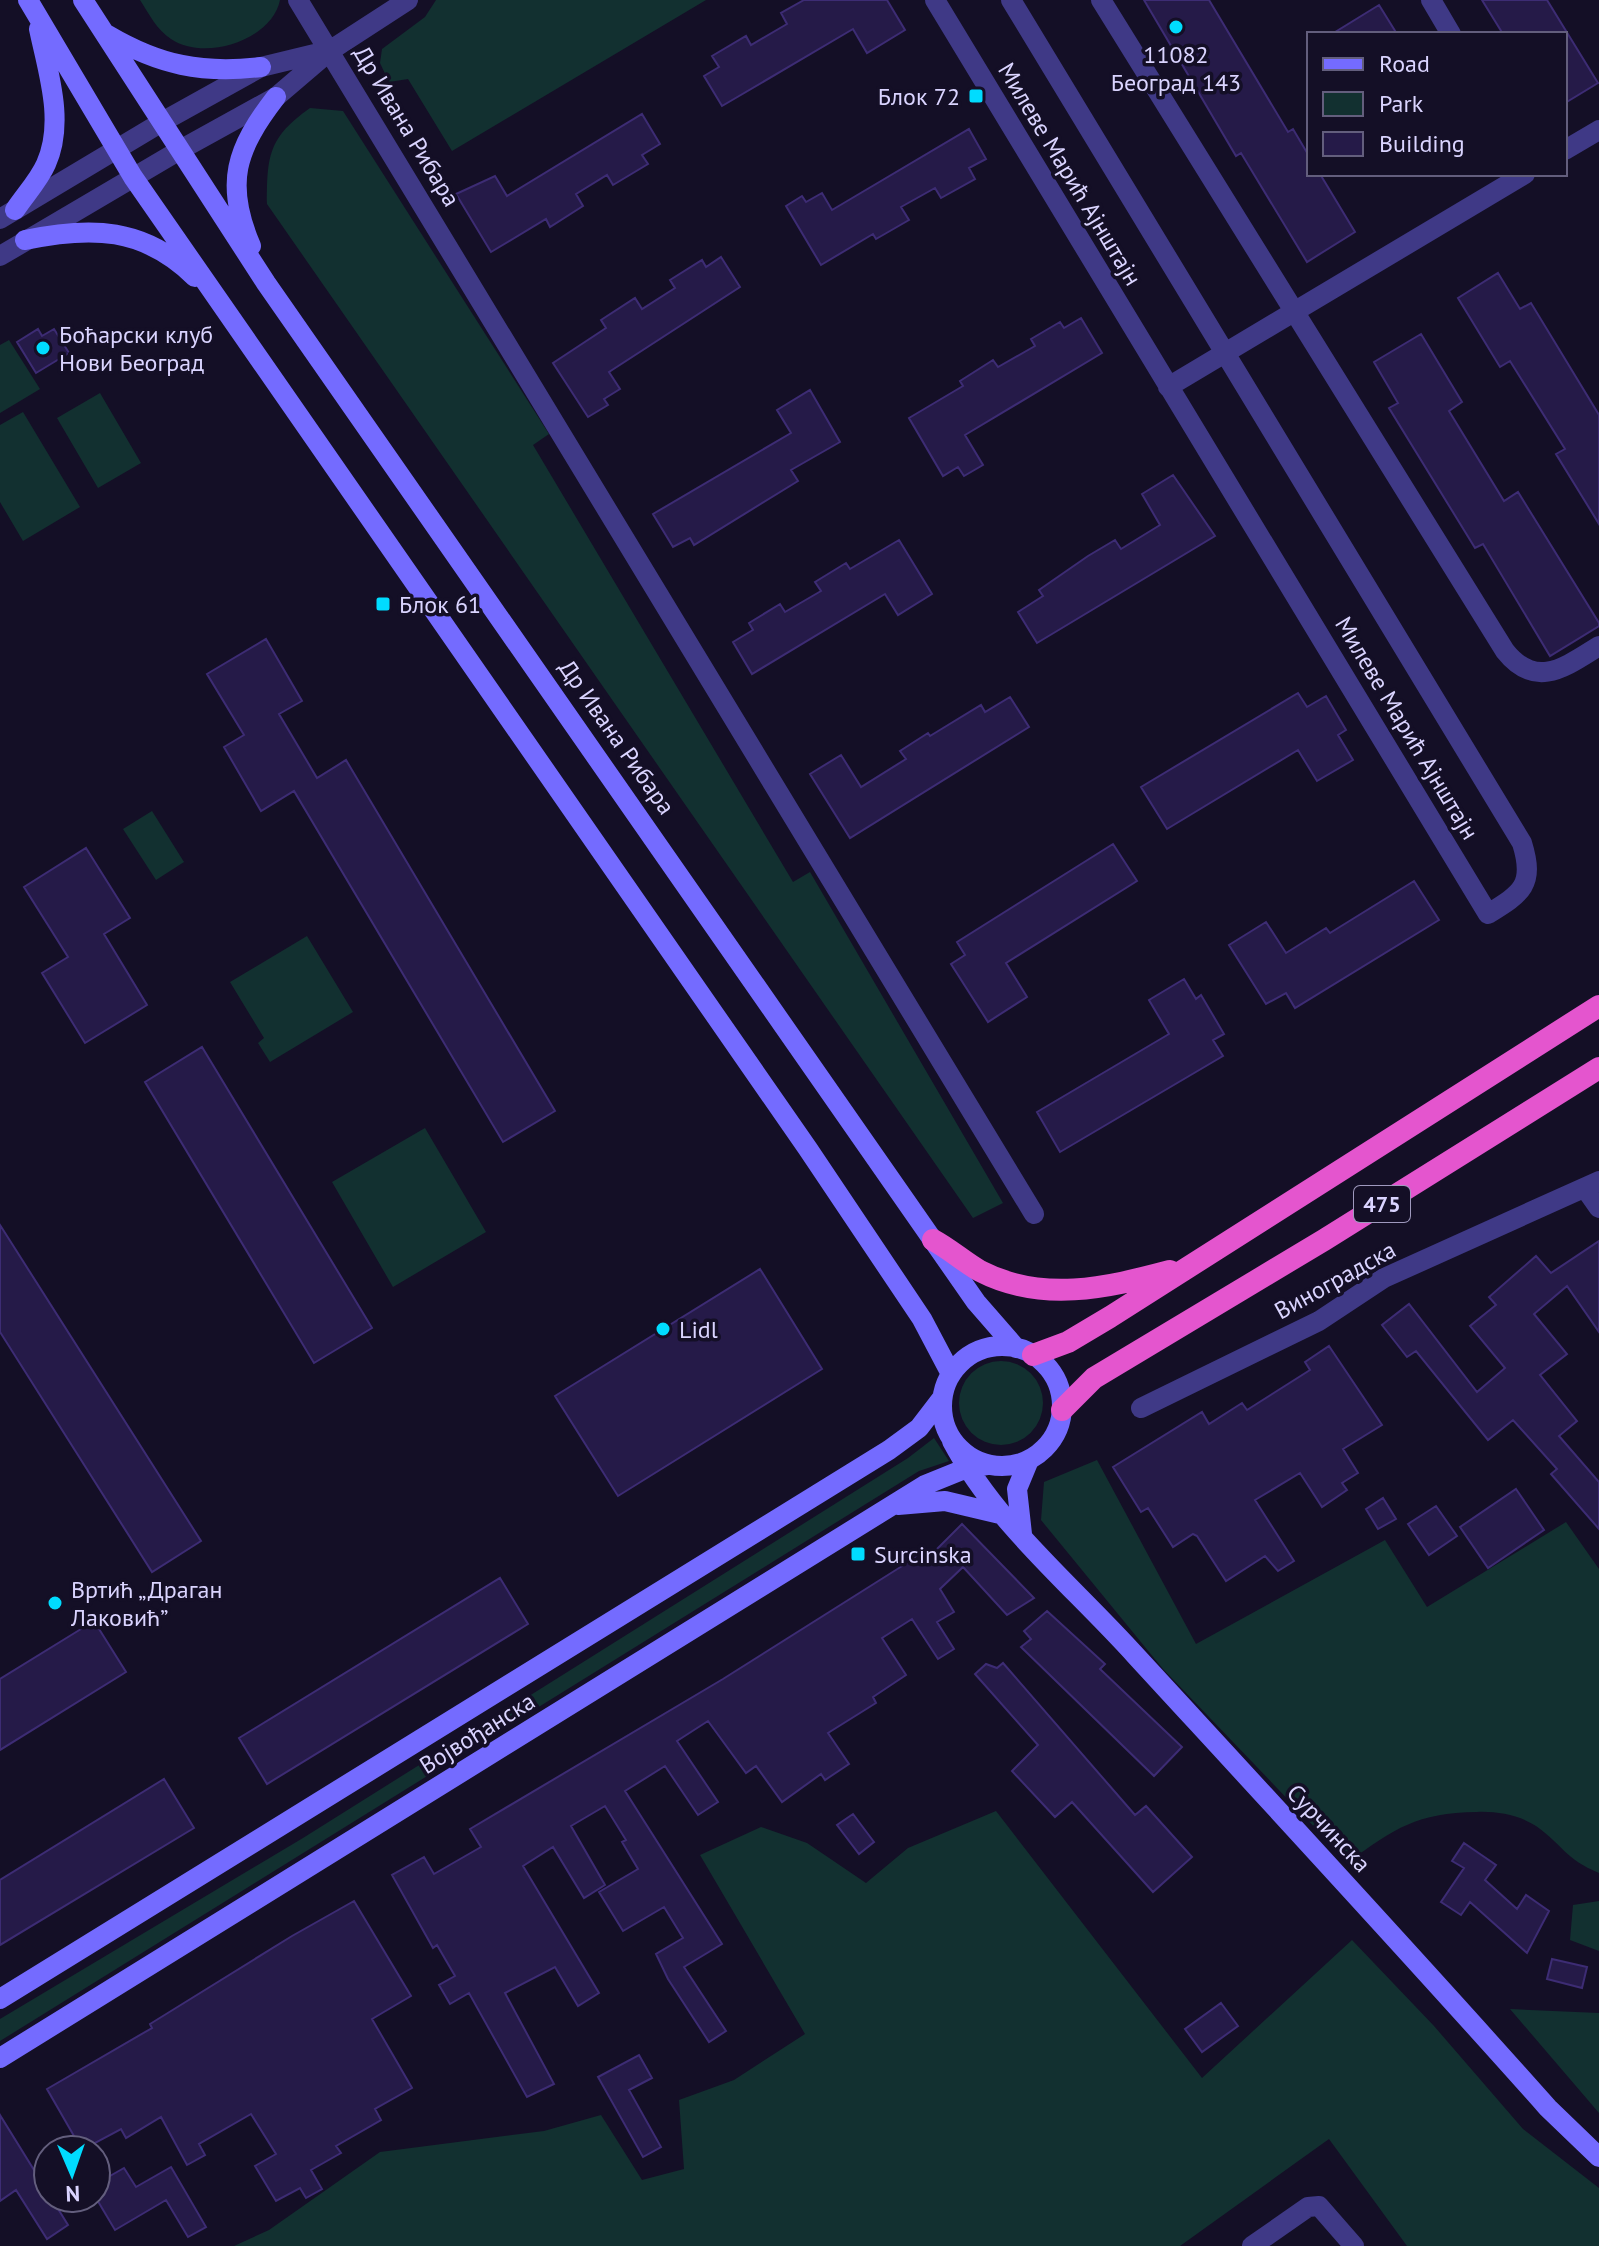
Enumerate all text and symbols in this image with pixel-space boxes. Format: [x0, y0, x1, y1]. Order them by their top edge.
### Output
marker: 11082 Београд 143 [1167, 18, 1185, 36]
legend [1307, 32, 1567, 176]
place label: 11082 Београд 143 [1111, 39, 1241, 98]
street label: Др Ивана Рибара [347, 40, 467, 212]
text: Road [1379, 48, 1430, 79]
street label: Милеве Марић Ајнштајн [991, 57, 1149, 291]
place label: Блок 72 [878, 81, 960, 112]
marker: Блок 72 [967, 87, 985, 105]
text: Park [1379, 88, 1424, 119]
text: Building [1379, 128, 1465, 159]
place label: Боћарски клуб Нови Београд [59, 319, 213, 378]
marker: Боћарски клуб Нови Београд [34, 339, 52, 357]
place label: Блок 61 [399, 589, 481, 620]
marker: Блок 61 [374, 595, 392, 613]
street label: Милеве Марић Ајнштајн [1328, 611, 1486, 845]
street label: Др Ивана Рибара [552, 653, 682, 821]
road number: 475 [1354, 1186, 1410, 1222]
street label: Виноградска [1269, 1234, 1401, 1326]
place label: Lidl [679, 1314, 718, 1345]
marker: Lidl [654, 1320, 672, 1338]
place label: Surcinska [874, 1539, 972, 1570]
marker: Surcinska [849, 1545, 867, 1563]
place label: Вртић „Драган Лаковић” [70, 1574, 222, 1633]
marker: Вртић „Драган Лаковић” [46, 1594, 64, 1612]
street label: Војвођанска [414, 1685, 540, 1781]
street label: Сурчинска [1280, 1777, 1378, 1879]
north arrow [32, 2134, 112, 2214]
text: N [65, 2180, 80, 2208]

